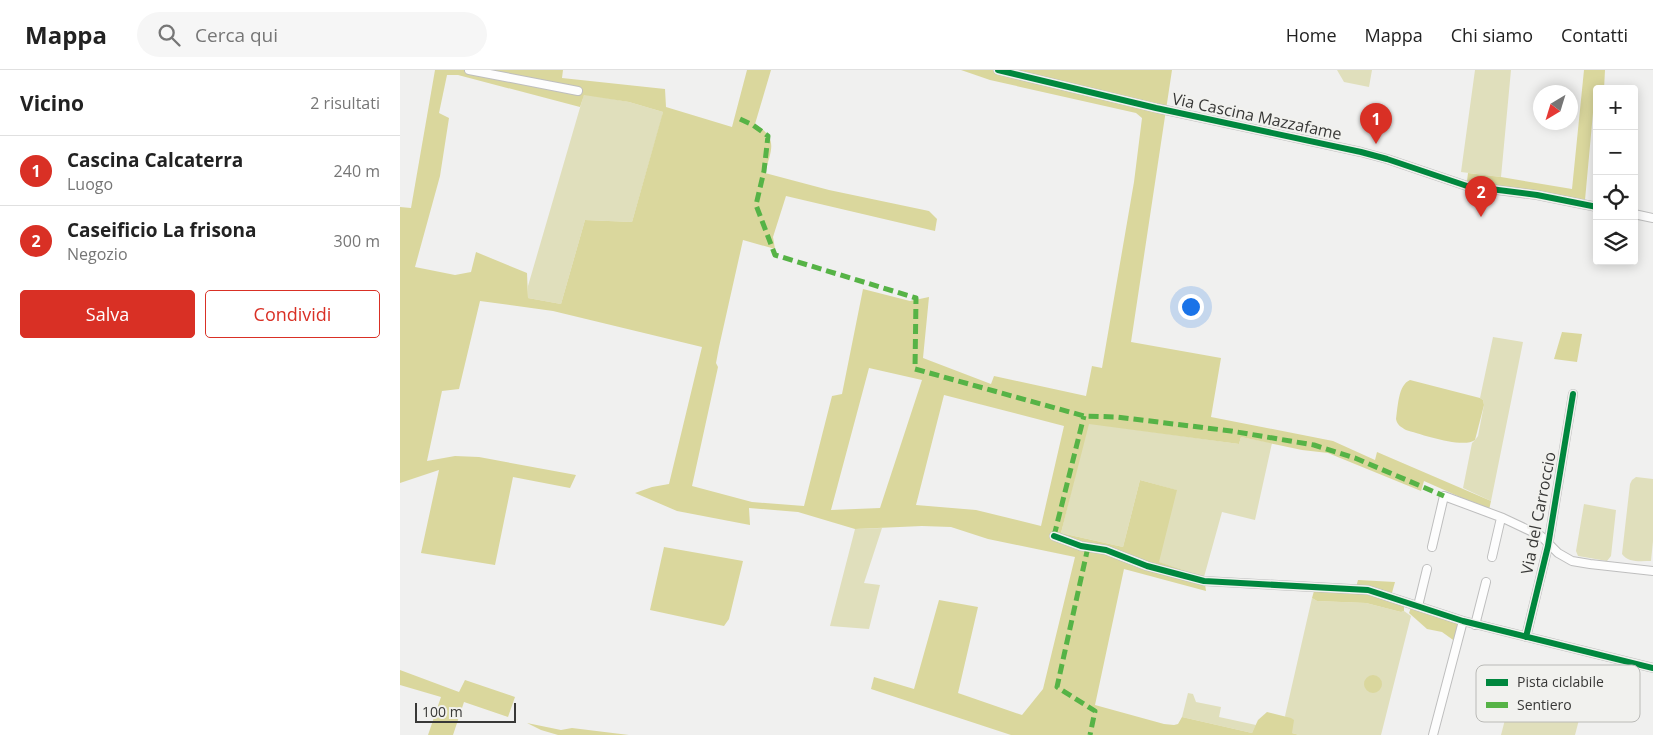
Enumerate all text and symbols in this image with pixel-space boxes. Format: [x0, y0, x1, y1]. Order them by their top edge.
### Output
search box [137, 12, 487, 57]
text: Mappa [25, 18, 107, 51]
icon: search [155, 21, 183, 49]
text: Cerca qui [195, 22, 278, 48]
text: Home [1286, 23, 1337, 47]
text: Mappa [1365, 23, 1423, 47]
text: Chi siamo [1451, 23, 1533, 47]
text: Contatti [1561, 23, 1628, 47]
north arrow [1533, 85, 1578, 130]
map controls [1593, 85, 1638, 265]
button: + [1593, 85, 1638, 130]
street label: Via Cascina Mazzafame [1170, 87, 1344, 145]
text: Vicino [20, 89, 84, 117]
text: 2 risultati [310, 92, 380, 114]
pin: 1 [1360, 103, 1392, 144]
button: − [1593, 130, 1638, 175]
text: Cascina Calcaterra [67, 147, 243, 173]
text: 1 [31, 160, 41, 182]
text: 240 m [334, 160, 380, 182]
text: Luogo [67, 173, 113, 195]
button: locate [1593, 175, 1638, 220]
pin: 2 [1465, 176, 1497, 217]
text: Caseificio La frisona [67, 217, 257, 243]
button: layers [1593, 220, 1638, 265]
text: 2 [31, 230, 41, 252]
text: 300 m [334, 230, 380, 252]
text: Negozio [67, 243, 128, 265]
button: Salva [20, 290, 195, 338]
button: Condividi [205, 290, 380, 338]
your location [1178, 294, 1204, 320]
street label: Via del Carroccio [1515, 450, 1561, 576]
legend [1476, 665, 1640, 722]
text: Pista ciclabile [1517, 672, 1604, 691]
text: Sentiero [1517, 695, 1572, 714]
scale bar [415, 700, 516, 723]
text: 100 m [422, 702, 463, 721]

